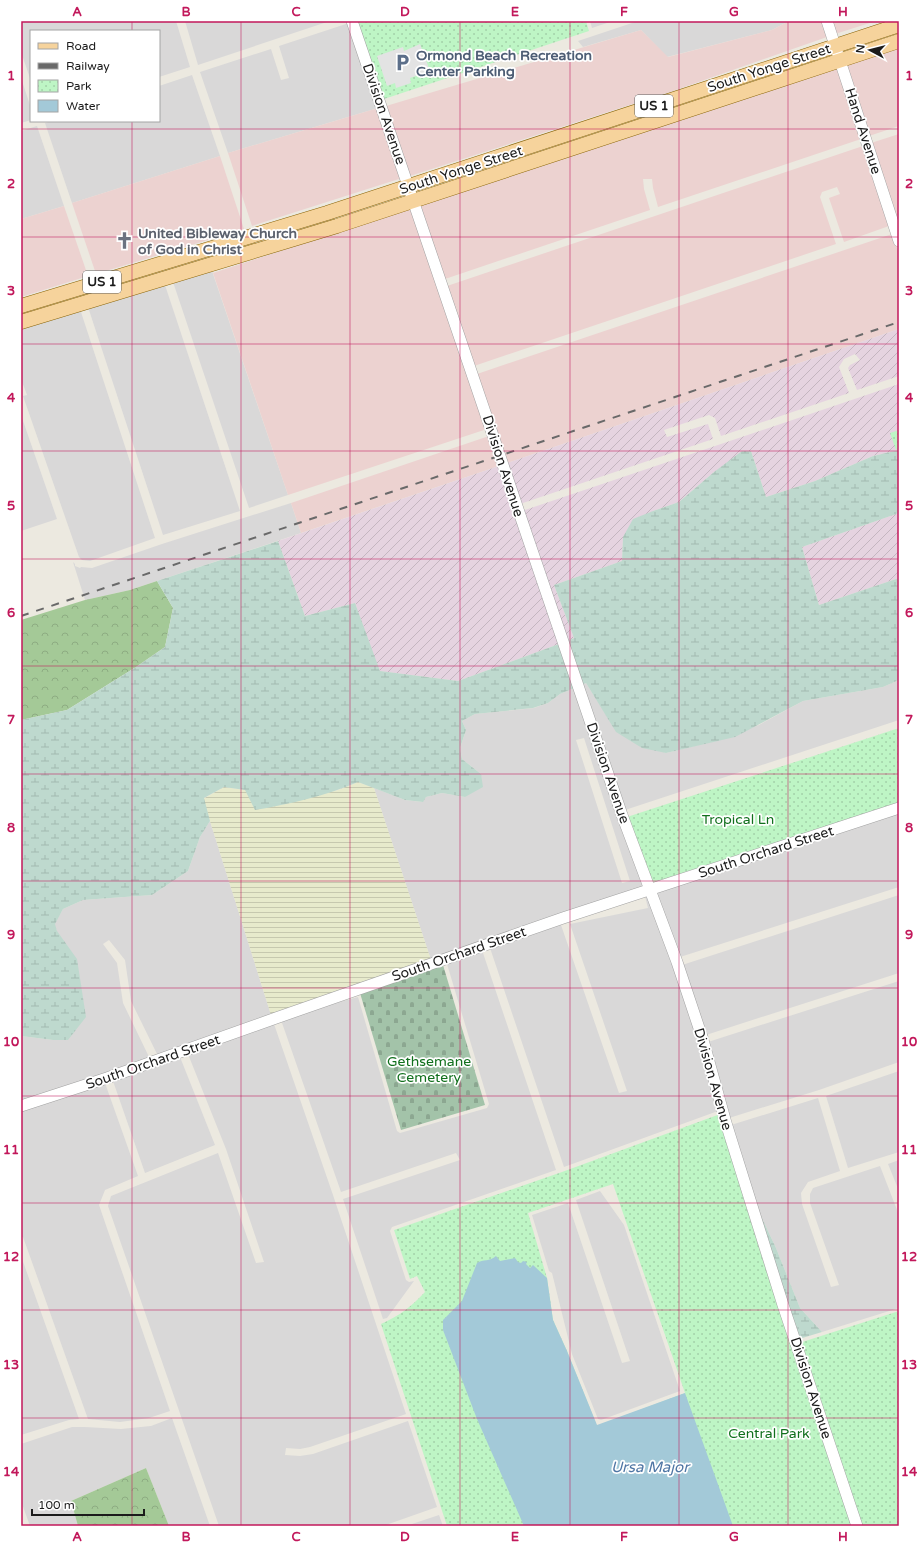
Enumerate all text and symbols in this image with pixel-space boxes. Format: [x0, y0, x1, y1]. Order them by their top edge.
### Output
text: A [72, 4, 82, 20]
text: B [181, 4, 191, 20]
text: C [291, 4, 301, 20]
text: D [400, 4, 410, 20]
text: E [511, 4, 519, 20]
text: F [620, 4, 628, 20]
text: G [729, 4, 739, 20]
text: H [838, 4, 848, 20]
legend [30, 30, 160, 122]
north arrow [850, 30, 890, 70]
text: Road [66, 39, 96, 53]
street label: South Yonge Street [705, 40, 833, 96]
text: N [854, 44, 868, 54]
place label: Ormond Beach Recreation Center Parking [416, 47, 592, 80]
parking icon: Ormond Beach Recreation Center Parking [393, 53, 413, 73]
text: Railway [66, 59, 110, 73]
street label: Division Avenue [359, 61, 409, 167]
text: 1 [7, 68, 15, 84]
text: 1 [905, 68, 913, 84]
text: Park [66, 79, 92, 93]
street label: Hand Avenue [841, 86, 885, 176]
road number: US 1 [635, 95, 673, 117]
text: Water [66, 99, 101, 113]
street label: South Yonge Street [397, 142, 525, 198]
text: 2 [7, 176, 15, 192]
text: 2 [905, 176, 913, 192]
place label: United Bibleway Church of God in Christ [138, 225, 297, 258]
church icon: United Bibleway Church of God in Christ [115, 231, 135, 251]
road number: US 1 [83, 271, 121, 293]
text: 3 [7, 283, 15, 299]
text: 3 [905, 283, 913, 299]
text: 4 [7, 390, 16, 406]
text: 4 [905, 390, 914, 406]
street label: Division Avenue [479, 413, 527, 519]
text: 5 [7, 498, 15, 514]
text: 5 [905, 498, 913, 514]
text: 6 [7, 605, 15, 621]
text: 6 [905, 605, 913, 621]
text: 7 [7, 712, 15, 728]
text: 7 [905, 712, 913, 728]
street label: Division Avenue [583, 720, 633, 826]
park label: Tropical Ln [702, 811, 774, 828]
text: 8 [7, 820, 15, 836]
text: 8 [905, 820, 913, 836]
street label: South Orchard Street [696, 822, 836, 882]
street label: South Orchard Street [390, 923, 529, 985]
text: 9 [7, 927, 15, 943]
text: 9 [905, 927, 913, 943]
street label: Division Avenue [690, 1026, 736, 1132]
street label: South Orchard Street [84, 1031, 223, 1093]
text: 10 [3, 1034, 19, 1050]
text: 10 [901, 1034, 917, 1050]
park label: Gethsemane Cemetery [387, 1053, 471, 1086]
text: 11 [3, 1142, 19, 1158]
text: 11 [901, 1142, 917, 1158]
text: 12 [3, 1249, 19, 1265]
text: 12 [901, 1249, 917, 1265]
street label: Division Avenue [787, 1335, 835, 1441]
text: 13 [3, 1357, 19, 1373]
text: 13 [901, 1357, 917, 1373]
park label: Central Park [728, 1425, 810, 1442]
water label: Ursa Major [611, 1458, 691, 1476]
text: 14 [3, 1464, 20, 1480]
text: 14 [901, 1464, 918, 1480]
scale bar [32, 1491, 144, 1517]
text: 100 m [38, 1498, 75, 1512]
text: A [72, 1529, 82, 1545]
text: B [181, 1529, 191, 1545]
text: C [291, 1529, 301, 1545]
text: D [400, 1529, 410, 1545]
text: E [511, 1529, 519, 1545]
text: F [620, 1529, 628, 1545]
text: G [729, 1529, 739, 1545]
text: H [838, 1529, 848, 1545]

